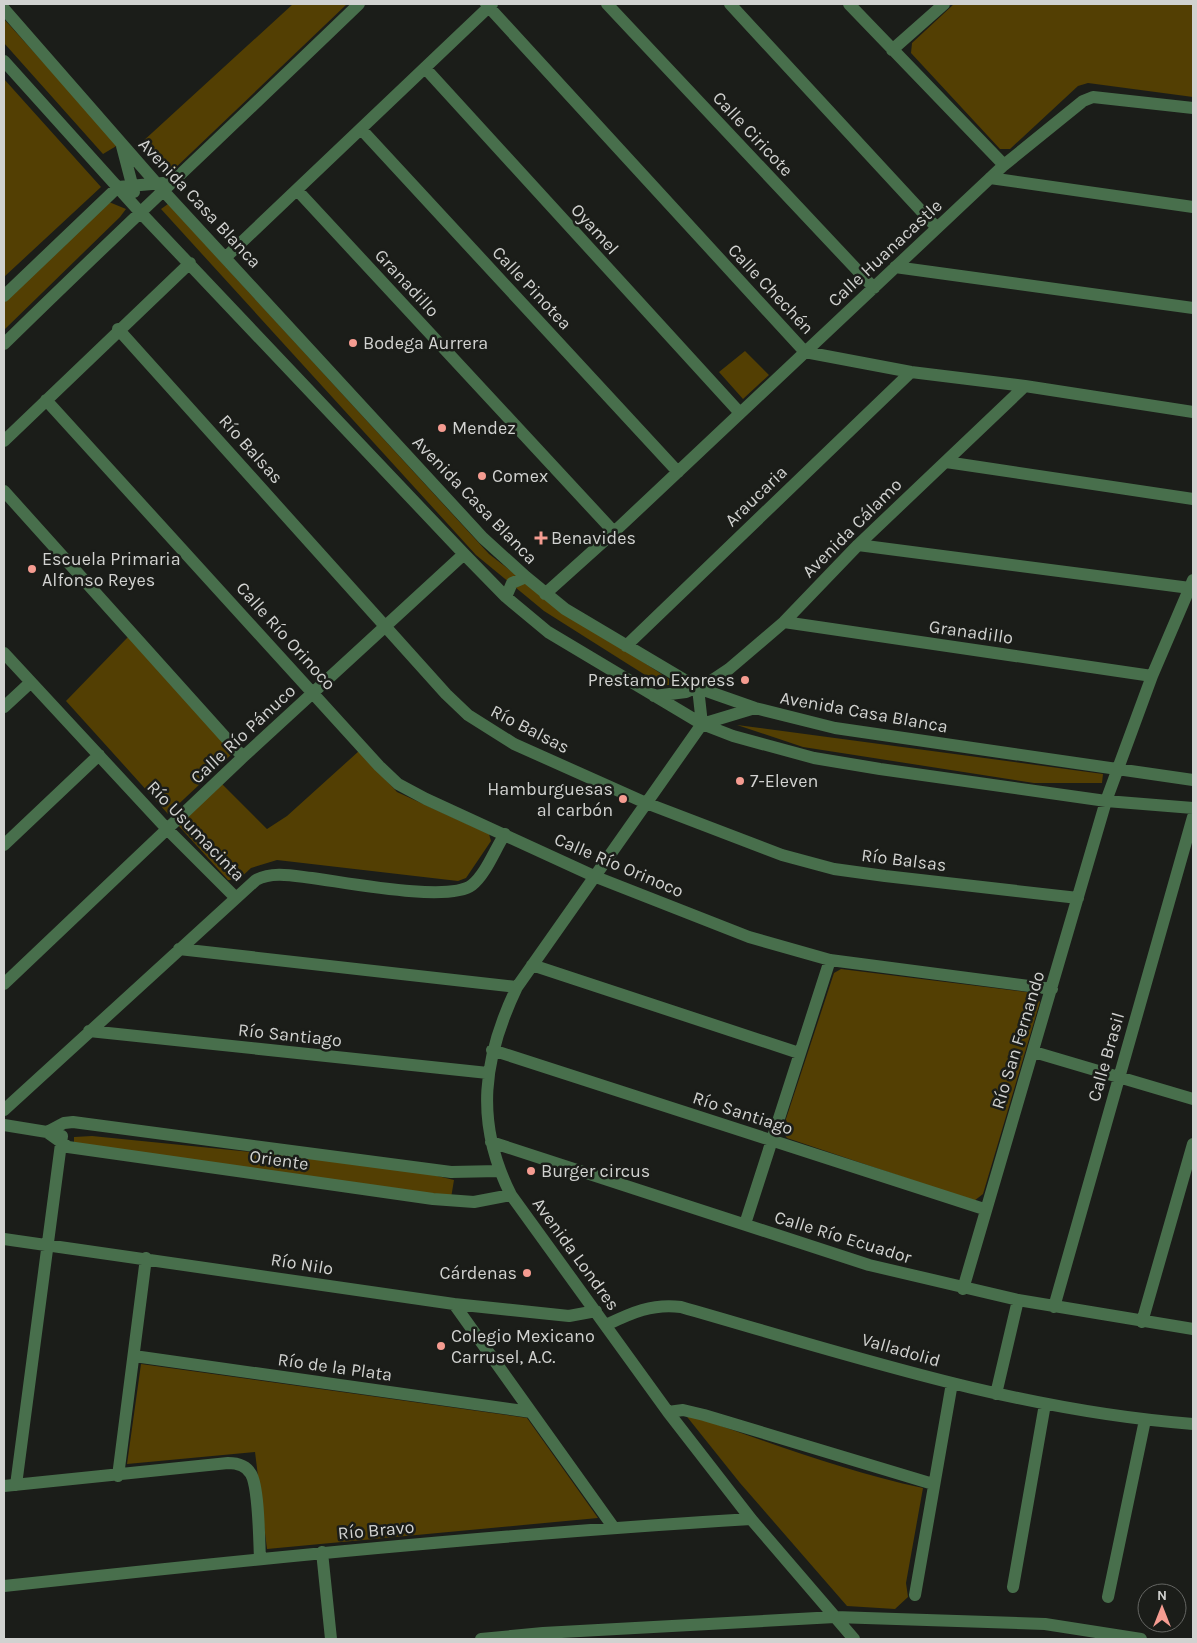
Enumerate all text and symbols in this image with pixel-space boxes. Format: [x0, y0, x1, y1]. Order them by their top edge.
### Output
street label: Calle Ciricote [708, 87, 798, 181]
street label: Avenida Casa Blanca [134, 133, 266, 273]
street label: Calle Huanacastle [823, 195, 947, 311]
street label: Oyamel [566, 199, 624, 259]
street label: Calle Chechén [723, 239, 819, 339]
street label: Calle Pinotea [488, 242, 576, 334]
street label: Granadillo [370, 245, 444, 321]
place label: Bodega Aurrera [363, 332, 488, 354]
marker: Bodega Aurrera [347, 337, 359, 349]
street label: Río Balsas [214, 410, 288, 488]
place label: Mendez [452, 417, 516, 439]
marker: Mendez [436, 422, 448, 434]
street label: Avenida Casa Blanca [408, 431, 542, 569]
street label: Araucaria [720, 461, 792, 531]
place label: Comex [492, 465, 548, 487]
marker: Comex [476, 470, 488, 482]
street label: Avenida Cálamo [798, 474, 906, 582]
place label: Benavides [551, 527, 636, 549]
marker: Benavides [535, 532, 547, 544]
place label: Escuela Primaria Alfonso Reyes [42, 548, 181, 591]
marker: Escuela Primaria Alfonso Reyes [26, 563, 38, 575]
street label: Calle Río Orinoco [232, 577, 340, 695]
street label: Granadillo [928, 615, 1014, 649]
place label: Prestamo Express [588, 669, 735, 691]
marker: Prestamo Express [739, 674, 751, 686]
street label: Calle Río Pánuco [186, 680, 300, 788]
street label: Avenida Casa Blanca [778, 686, 950, 738]
street label: Río Balsas [487, 700, 573, 758]
place label: 7-Eleven [750, 770, 818, 792]
marker: 7-Eleven [734, 775, 746, 787]
street label: Río Usumacinta [142, 776, 250, 886]
place label: Hamburguesas al carbón [487, 778, 613, 821]
marker: Hamburguesas al carbón [617, 793, 629, 805]
street label: Calle Río Orinoco [551, 828, 687, 902]
street label: Río Balsas [860, 844, 948, 876]
street label: Río San Fernando [987, 968, 1049, 1112]
street label: Calle Brasil [1083, 1010, 1129, 1104]
street label: Río Santiago [237, 1019, 343, 1051]
street label: Río Santiago [690, 1086, 796, 1140]
street label: Oriente [248, 1145, 310, 1175]
place label: Burger circus [541, 1160, 650, 1182]
marker: Burger circus [525, 1165, 537, 1177]
street label: Avenida Londres [528, 1193, 624, 1315]
street label: Calle Río Ecuador [772, 1206, 915, 1268]
street label: Río Nilo [269, 1248, 335, 1280]
place label: Cárdenas [439, 1262, 517, 1284]
marker: Cárdenas [521, 1267, 533, 1279]
place label: Colegio Mexicano Carrusel, A.C. [451, 1325, 595, 1368]
street label: Valladolid [859, 1328, 943, 1372]
marker: Colegio Mexicano Carrusel, A.C. [435, 1340, 447, 1352]
street label: Río de la Plata [276, 1348, 394, 1386]
street label: Río Bravo [337, 1516, 415, 1544]
north arrow [1137, 1583, 1187, 1633]
text: N [1157, 1587, 1167, 1604]

